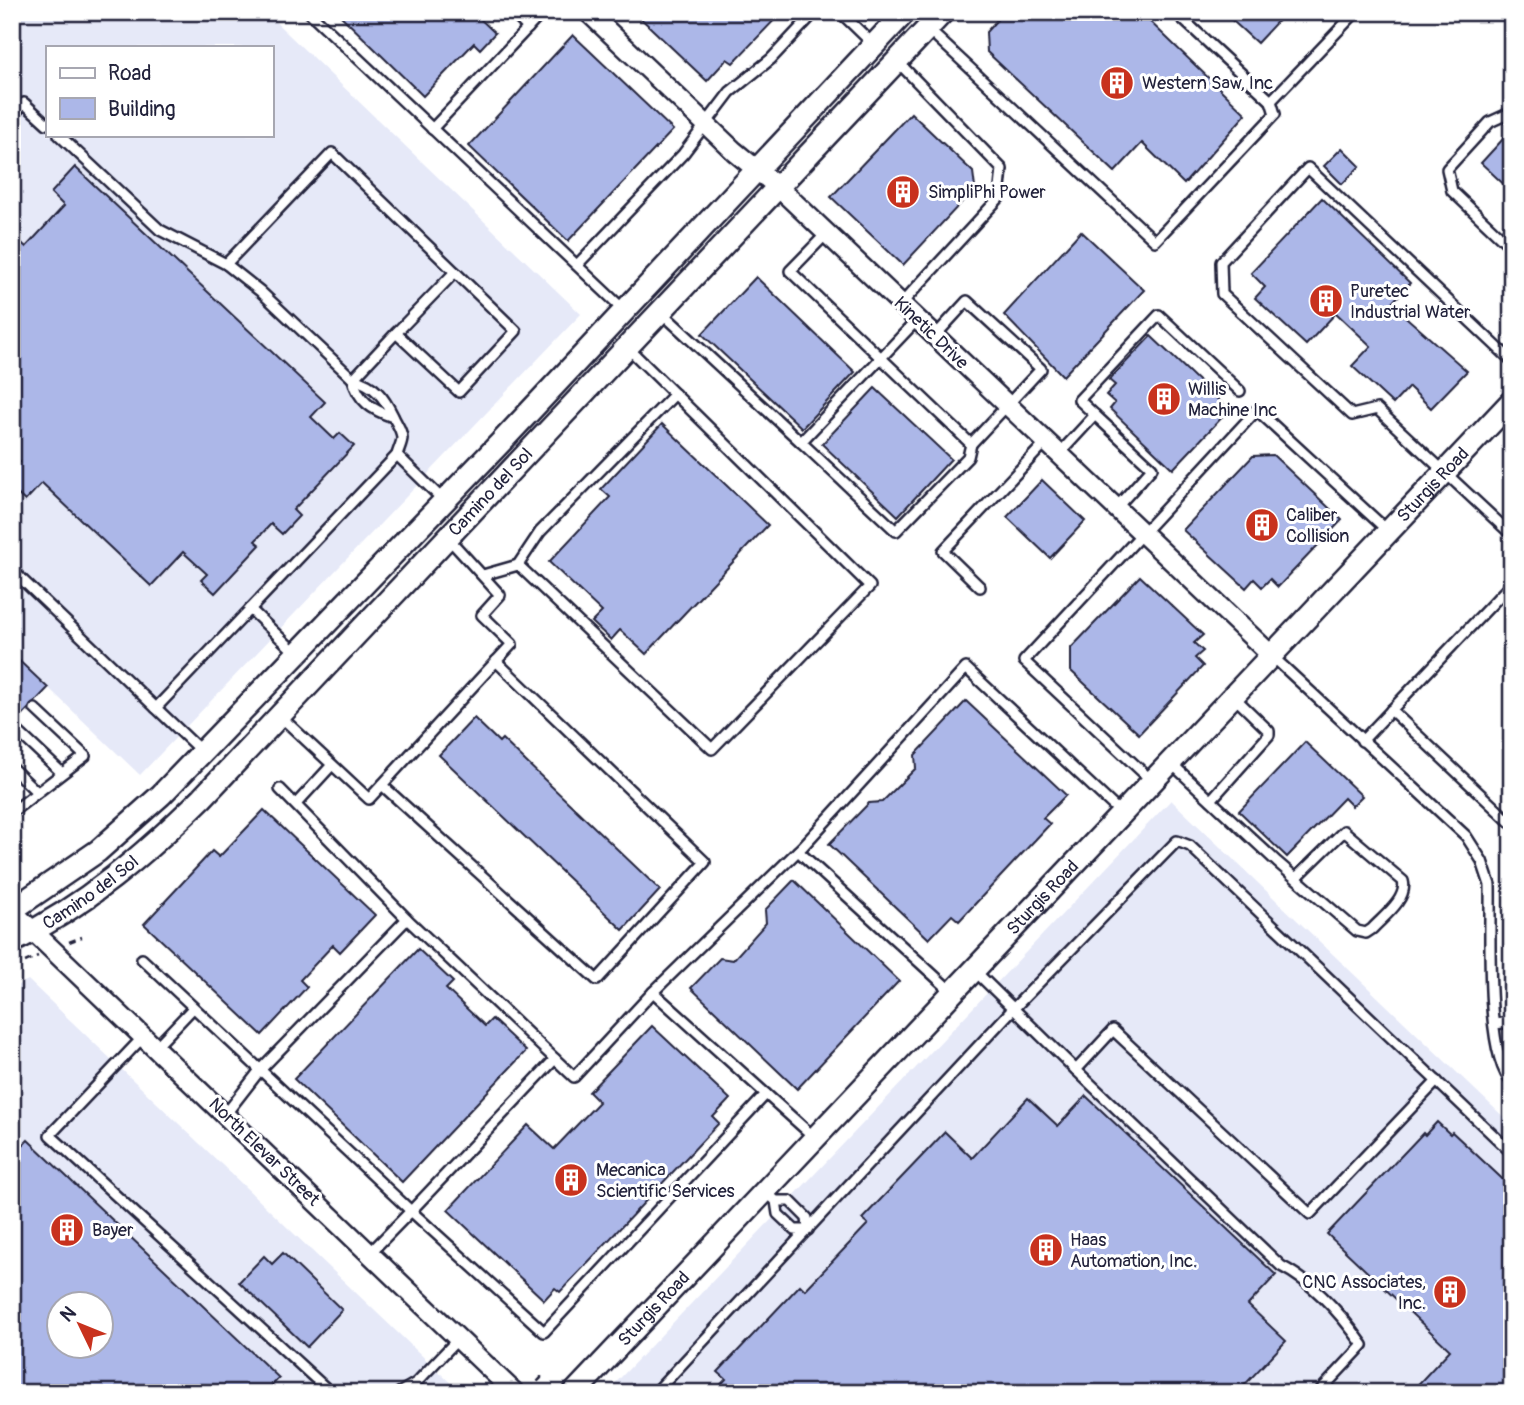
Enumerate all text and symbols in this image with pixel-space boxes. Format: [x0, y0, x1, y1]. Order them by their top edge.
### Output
legend [46, 46, 273, 136]
text: Road [108, 60, 152, 87]
building icon: Western Saw, Inc [1098, 64, 1136, 102]
place label: Western Saw, Inc [1142, 72, 1273, 95]
text: Building [108, 96, 175, 123]
building icon: SimpliPhi Power [884, 173, 922, 211]
place label: SimpliPhi Power [928, 181, 1046, 204]
place label: Puretec Industrial Water [1350, 280, 1471, 324]
building icon: Puretec Industrial Water [1307, 282, 1345, 320]
street label: Kinetic Drive [889, 292, 973, 374]
place label: Willis Machine Inc [1188, 378, 1278, 422]
building icon: Willis Machine Inc [1145, 380, 1183, 418]
street label: Sturgis Road [1392, 442, 1474, 527]
street label: Camino del Sol [443, 443, 538, 541]
place label: Caliber Collision [1286, 504, 1349, 548]
building icon: Caliber Collision [1243, 506, 1281, 544]
street label: Camino del Sol [38, 850, 143, 935]
street label: Sturgis Road [1002, 855, 1083, 940]
street label: North Elevar Street [203, 1093, 325, 1211]
place label: Mecanica Scientific Services [596, 1159, 735, 1203]
building icon: Mecanica Scientific Services [552, 1161, 590, 1199]
building icon: Bayer [48, 1211, 86, 1249]
place label: Bayer [92, 1219, 134, 1242]
place label: Haas Automation, Inc. [1070, 1229, 1197, 1273]
building icon: Haas Automation, Inc. [1027, 1231, 1065, 1269]
street label: Sturgis Road [613, 1266, 695, 1351]
place label: CNC Associates, Inc. [1302, 1271, 1426, 1315]
building icon: CNC Associates, Inc. [1431, 1273, 1469, 1311]
north arrow [46, 1290, 116, 1360]
text: N [55, 1301, 82, 1327]

